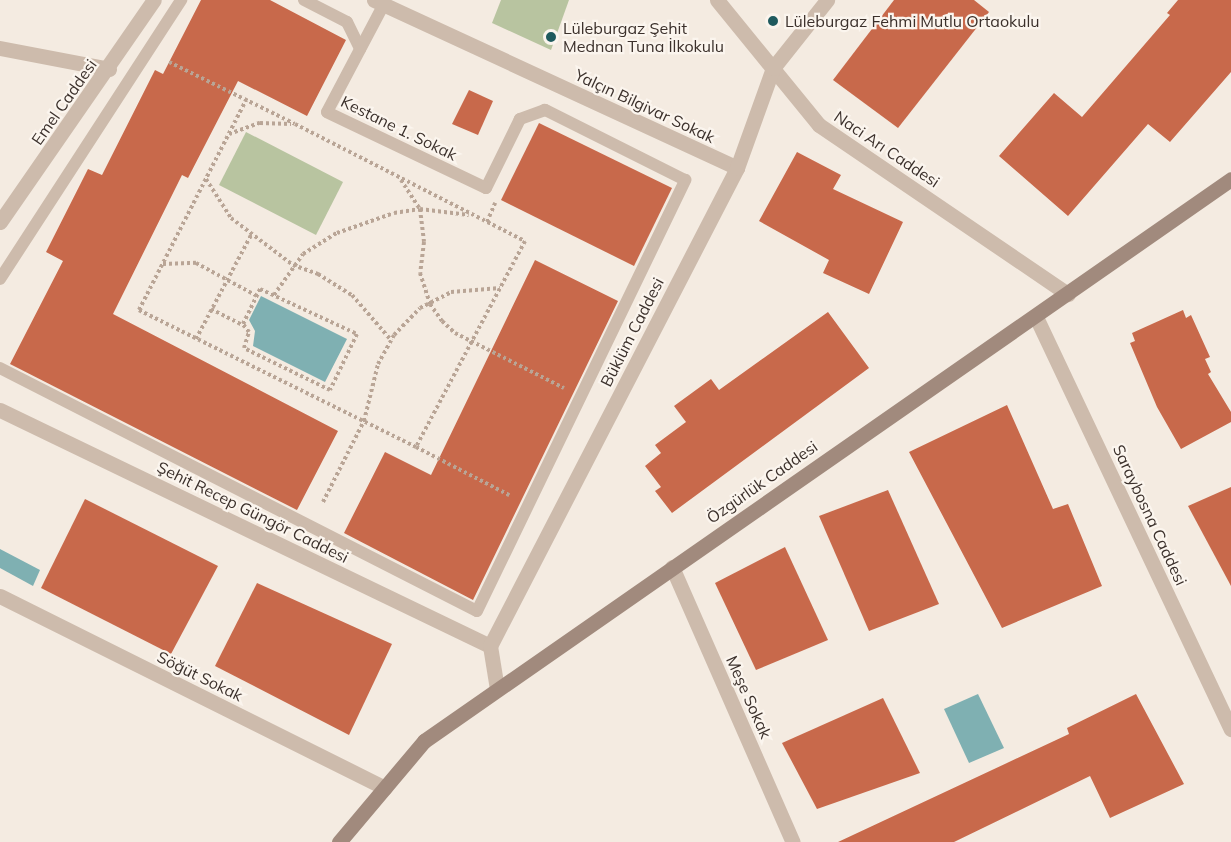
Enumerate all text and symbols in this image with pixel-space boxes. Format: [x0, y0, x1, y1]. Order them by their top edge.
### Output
place label: Lüleburgaz Fehmi Mutlu Ortaokulu [785, 11, 1040, 31]
marker: Lüleburgaz Fehmi Mutlu Ortaokulu [766, 14, 780, 28]
place label: Lüleburgaz Şehit Mednan Tuna İlkokulu [563, 18, 724, 56]
marker: Lüleburgaz Şehit Mednan Tuna İlkokulu [544, 30, 558, 44]
street label: Emel Caddesi [27, 56, 101, 148]
street label: Yalçın Bilgivar Sokak [572, 65, 718, 147]
street label: Kestane 1. Sokak [338, 92, 460, 164]
street label: Naci Arı Caddesi [831, 107, 943, 191]
street label: Büklüm Caddesi [596, 274, 668, 390]
street label: Özgürlük Caddesi [703, 437, 821, 527]
street label: Saraybosna Caddesi [1109, 442, 1191, 588]
street label: Şehit Recep Güngör Caddesi [154, 457, 352, 567]
street label: Söğüt Sokak [154, 647, 246, 705]
street label: Meşe Sokak [722, 653, 776, 741]

